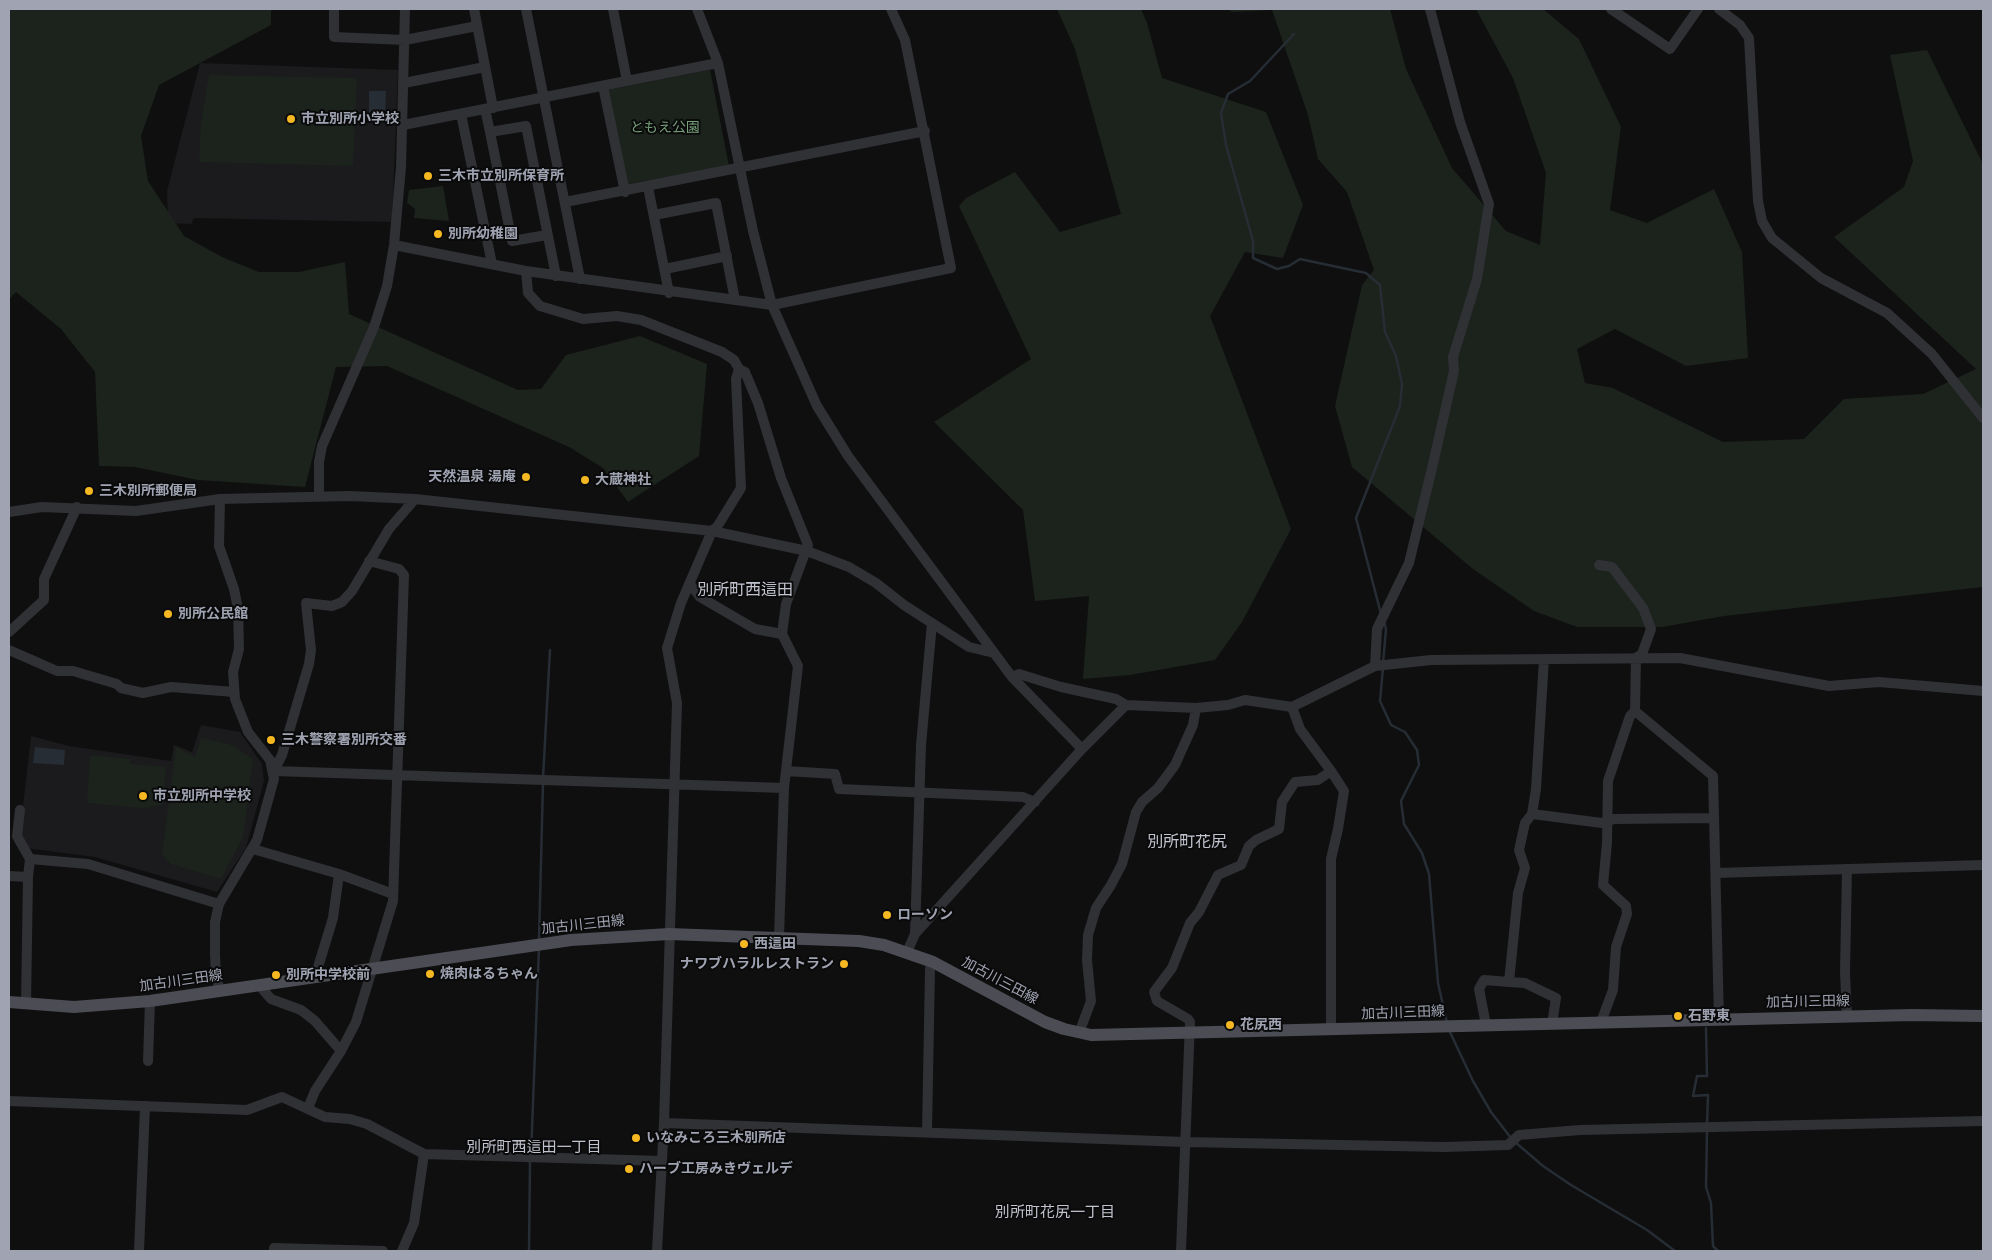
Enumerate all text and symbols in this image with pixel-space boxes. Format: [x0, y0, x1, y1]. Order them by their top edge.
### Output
place label: 市立別所小学校 [301, 111, 399, 127]
marker: 市立別所小学校 [285, 113, 297, 125]
park label: ともえ公園 [630, 120, 700, 136]
place label: 三木市立別所保育所 [438, 168, 564, 184]
marker: 三木市立別所保育所 [422, 170, 434, 182]
place label: 別所幼稚園 [448, 226, 518, 242]
marker: 別所幼稚園 [432, 228, 444, 240]
place label: 天然温泉 湯庵 [428, 469, 516, 485]
marker: 天然温泉 湯庵 [520, 471, 532, 483]
place label: 大蔵神社 [595, 472, 651, 488]
marker: 大蔵神社 [579, 474, 591, 486]
place label: 三木別所郵便局 [99, 483, 197, 499]
marker: 三木別所郵便局 [83, 485, 95, 497]
district label: 別所町西這田 [697, 580, 793, 600]
place label: 別所公民館 [178, 606, 248, 622]
marker: 別所公民館 [162, 608, 174, 620]
place label: 三木警察署別所交番 [281, 732, 407, 748]
marker: 三木警察署別所交番 [265, 734, 277, 746]
place label: 市立別所中学校 [153, 788, 251, 804]
marker: 市立別所中学校 [137, 790, 149, 802]
district label: 別所町花尻 [1147, 832, 1227, 852]
place label: ローソン [897, 907, 953, 923]
marker: ローソン [881, 909, 893, 921]
street label: 加古川三田線 [540, 912, 626, 938]
place label: 西這田 [754, 936, 796, 952]
marker: 西這田 [738, 938, 750, 950]
street label: 加古川三田線 [959, 954, 1041, 1008]
place label: ナワブハラルレストラン [680, 956, 834, 972]
marker: ナワブハラルレストラン [838, 958, 850, 970]
place label: 焼肉はるちゃん [440, 966, 538, 982]
street label: 加古川三田線 [138, 967, 224, 995]
place label: 別所中学校前 [286, 967, 370, 983]
marker: 焼肉はるちゃん [424, 968, 436, 980]
marker: 別所中学校前 [270, 969, 282, 981]
street label: 加古川三田線 [1766, 993, 1850, 1011]
street label: 加古川三田線 [1361, 1003, 1445, 1023]
place label: 石野東 [1688, 1008, 1730, 1024]
marker: 石野東 [1672, 1010, 1684, 1022]
place label: 花尻西 [1240, 1017, 1282, 1033]
marker: 花尻西 [1224, 1019, 1236, 1031]
place label: いなみころ三木別所店 [646, 1130, 786, 1146]
marker: いなみころ三木別所店 [630, 1132, 642, 1144]
district label: 別所町西這田一丁目 [467, 1139, 601, 1157]
place label: ハーブ工房みきヴェルデ [639, 1161, 793, 1177]
marker: ハーブ工房みきヴェルデ [623, 1163, 635, 1175]
district label: 別所町花尻一丁目 [995, 1204, 1115, 1222]

